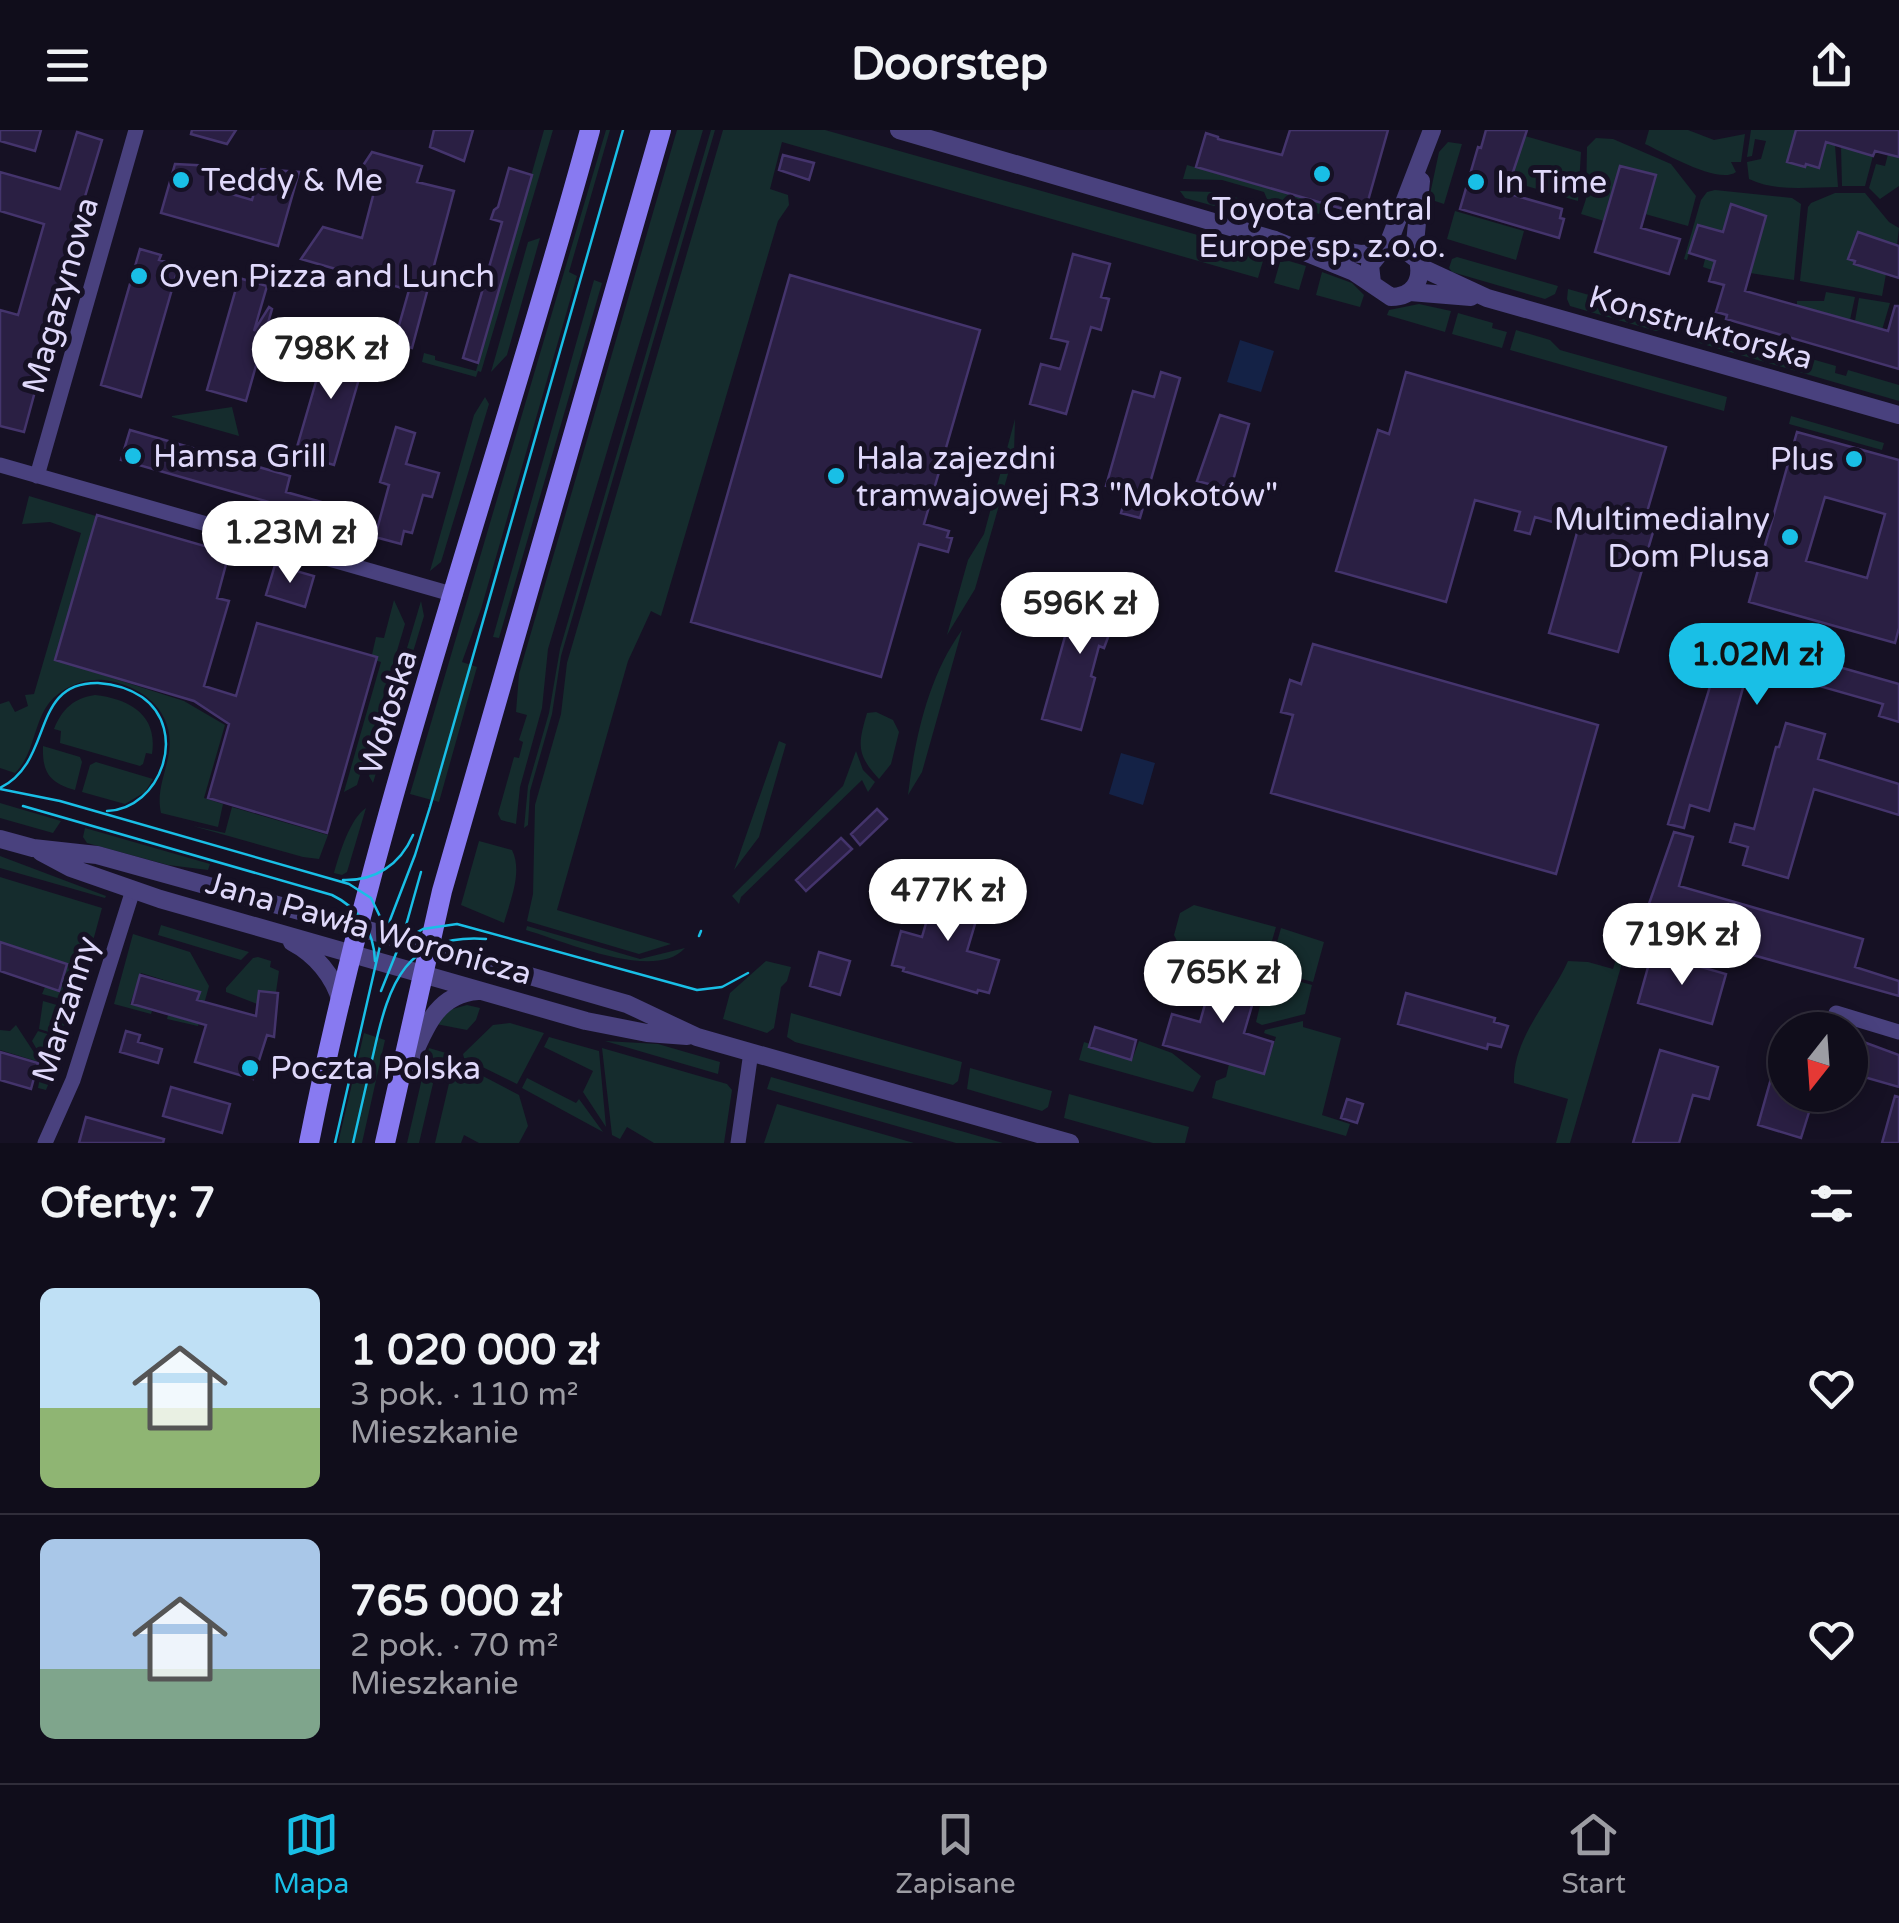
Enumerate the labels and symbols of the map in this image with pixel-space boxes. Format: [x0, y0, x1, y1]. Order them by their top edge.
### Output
place label: Teddy & Me [201, 162, 383, 200]
marker: Toyota Central Europe sp. z.o.o. [1311, 163, 1333, 185]
place label: In Time [1496, 164, 1607, 202]
marker: Teddy & Me [170, 169, 192, 191]
marker: In Time [1465, 171, 1487, 193]
place label: Toyota Central Europe sp. z.o.o. [1198, 191, 1446, 266]
street label: Magazynowa [15, 193, 107, 398]
place label: Oven Pizza and Lunch [159, 258, 495, 296]
marker: Oven Pizza and Lunch [128, 265, 150, 287]
street label: Konstruktorska [1584, 278, 1817, 378]
pin: 798K zł [239, 317, 423, 402]
place label: Hamsa Grill [153, 438, 327, 476]
place label: Hala zajezdni tramwajowej R3 "Mokotów" [856, 440, 1278, 515]
place label: Plus [1770, 441, 1834, 479]
marker: Hamsa Grill [122, 445, 144, 467]
marker: Plus [1843, 448, 1865, 470]
marker: Hala zajezdni tramwajowej R3 "Mokotów" [825, 465, 847, 487]
pin: 1.23M zł [187, 501, 393, 586]
place label: Multimedialny Dom Plusa [1554, 501, 1770, 576]
marker: Multimedialny Dom Plusa [1779, 526, 1801, 548]
pin: 596K zł [988, 572, 1172, 657]
pin: 1.02M zł [1654, 623, 1860, 708]
street label: Wołoska [352, 645, 426, 779]
pin: 477K zł [856, 859, 1040, 944]
street label: Jana Pawła Woronicza [201, 864, 536, 994]
pin: 719K zł [1590, 903, 1774, 988]
street label: Marzanny [25, 932, 107, 1087]
pin: 765K zł [1131, 941, 1315, 1026]
north arrow [1768, 1012, 1868, 1112]
place label: Poczta Polska [270, 1050, 481, 1088]
marker: Poczta Polska [239, 1057, 261, 1079]

